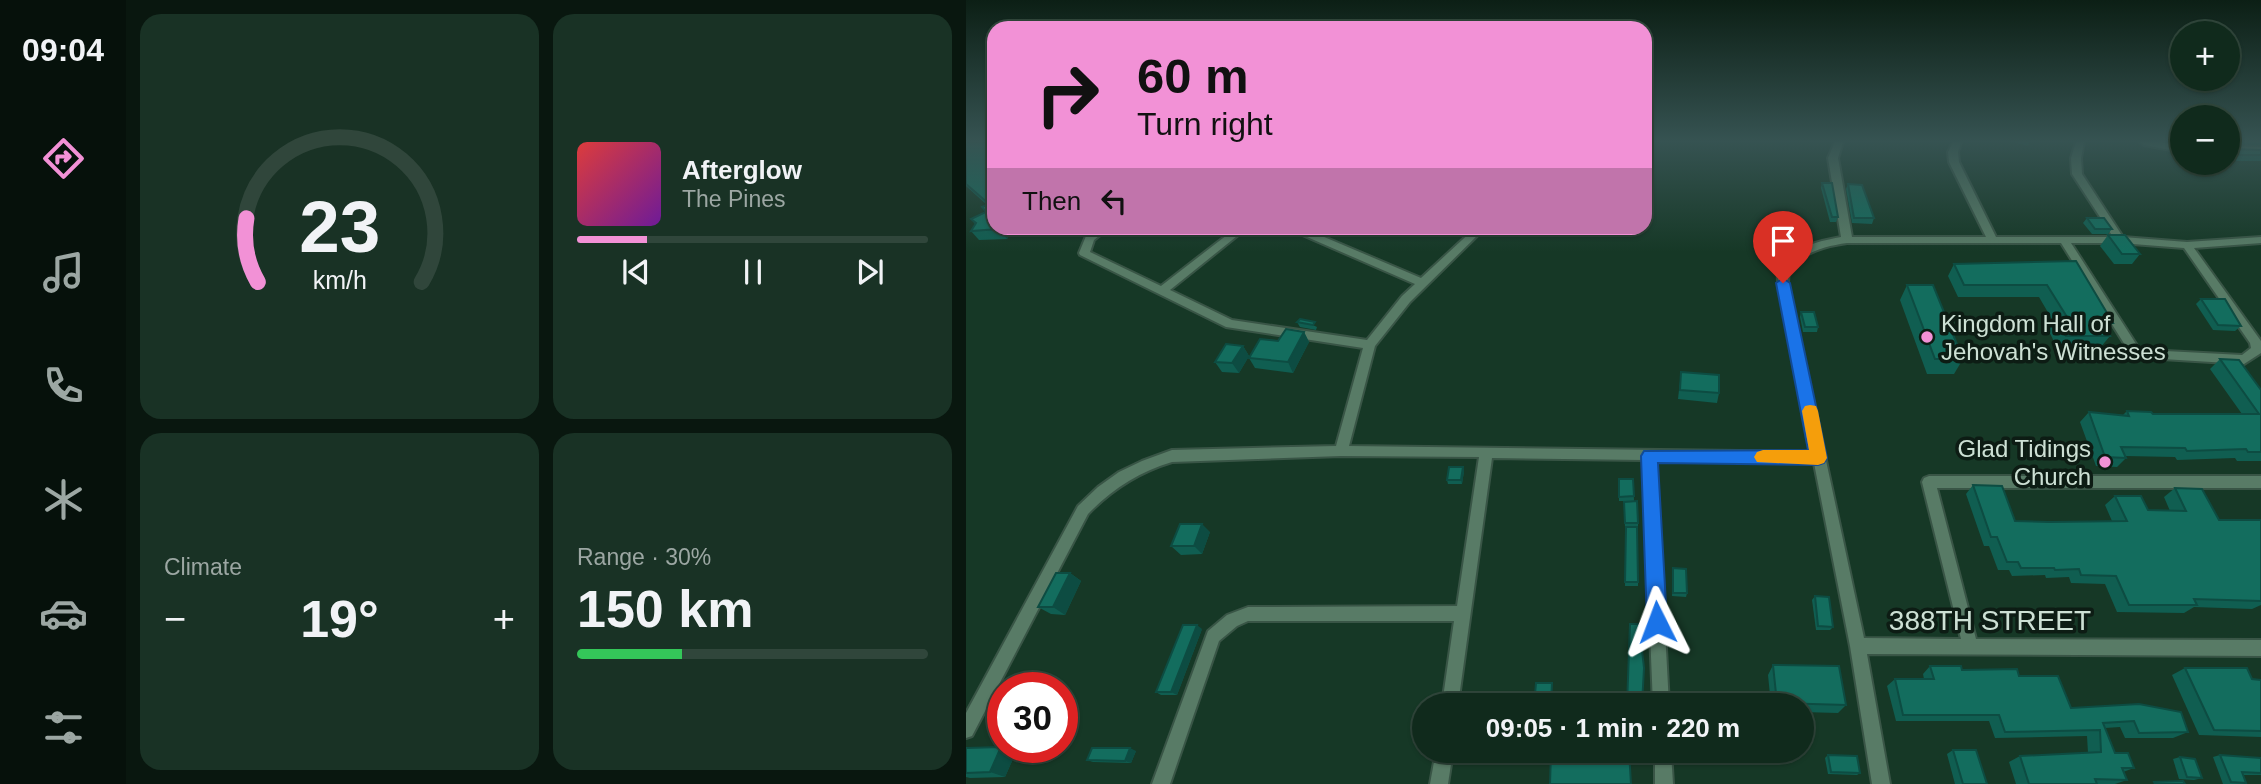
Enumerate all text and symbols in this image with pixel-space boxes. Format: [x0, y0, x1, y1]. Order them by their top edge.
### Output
map controls [2170, 21, 2240, 175]
button: + [2170, 21, 2240, 91]
text: 09:04 [22, 32, 104, 68]
icon: right [1022, 49, 1113, 140]
text: 60 m [1137, 49, 1249, 103]
button: − [2170, 105, 2240, 175]
text: Turn right [1137, 106, 1273, 142]
icon: directions [39, 134, 88, 183]
text: Afterglow [682, 155, 802, 185]
icon: left [1095, 182, 1133, 220]
text: The Pines [682, 186, 786, 212]
text: Then [1022, 186, 1081, 216]
text: 23 [299, 187, 380, 268]
pin [1753, 211, 1813, 283]
icon: arrive [1764, 222, 1802, 260]
icon: music [39, 248, 88, 297]
icon: previous [617, 253, 655, 291]
icon: pause [734, 253, 772, 291]
icon: next [851, 253, 889, 291]
text: km/h [312, 266, 367, 294]
place label: Kingdom Hall of Jehovah's Witnesses [1941, 310, 2166, 365]
marker: Kingdom Hall of Jehovah's Witnesses [1919, 329, 1935, 345]
icon: phone [39, 361, 88, 410]
place label: Glad Tidings Church [1958, 435, 2091, 490]
marker: Glad Tidings Church [2097, 454, 2113, 470]
icon: climate [39, 475, 88, 524]
text: Range · 30% [577, 544, 711, 570]
text: Climate [164, 554, 242, 580]
text: 150 km [577, 580, 753, 638]
position arrow [1620, 585, 1694, 659]
icon: car [39, 589, 88, 638]
text: 19° [300, 590, 379, 648]
text: − [164, 598, 186, 640]
text: + [493, 598, 515, 640]
street label: 388TH STREET [1889, 605, 2091, 636]
speed limit sign: 30 [987, 672, 1078, 763]
icon: filters [39, 703, 88, 752]
text: 09:05 · 1 min · 220 m [1486, 713, 1740, 743]

